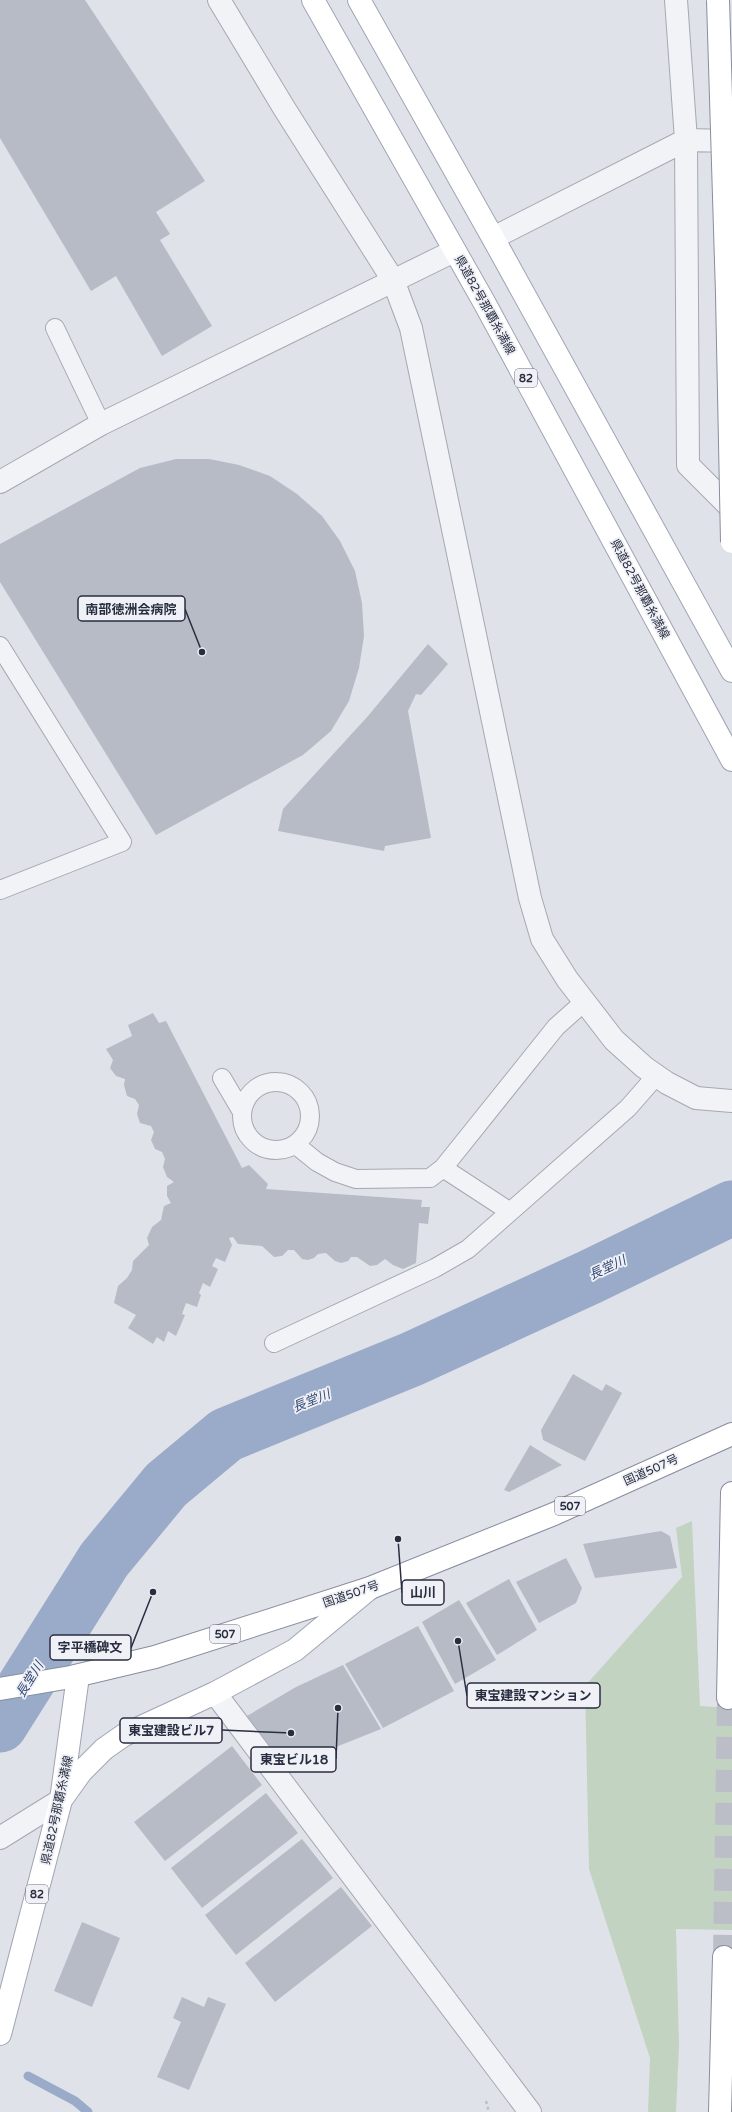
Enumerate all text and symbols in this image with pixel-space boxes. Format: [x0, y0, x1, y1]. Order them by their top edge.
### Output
street label: 県道82号那覇糸満線 [452, 253, 518, 357]
road number: 82 [515, 369, 537, 387]
street label: 県道82号那覇糸満線 [608, 537, 672, 641]
callout: 南部徳洲会病院 [78, 596, 185, 621]
text: 南部徳洲会病院 [85, 602, 177, 618]
water label: 長堂川 [586, 1252, 630, 1283]
water label: 長堂川 [290, 1385, 334, 1416]
street label: 国道507号 [621, 1452, 681, 1488]
road number: 507 [555, 1497, 585, 1515]
street label: 国道507号 [321, 1578, 381, 1610]
callout: 山川 [402, 1580, 444, 1605]
text: 山川 [410, 1585, 436, 1601]
road number: 507 [210, 1625, 240, 1643]
callout: 字平橋碑文 [50, 1635, 131, 1660]
text: 字平橋碑文 [57, 1640, 123, 1656]
water label: 長堂川 [13, 1657, 48, 1700]
callout: 東宝建設マンション [467, 1683, 600, 1708]
text: 東宝建設マンション [474, 1688, 592, 1704]
callout: 東宝建設ビル7 [120, 1718, 222, 1743]
text: 東宝建設ビル7 [128, 1723, 214, 1739]
callout: 東宝ビル18 [251, 1747, 336, 1772]
text: 東宝ビル18 [260, 1752, 328, 1768]
street label: 県道82号那覇糸満線 [39, 1754, 75, 1866]
road number: 82 [26, 1885, 48, 1903]

